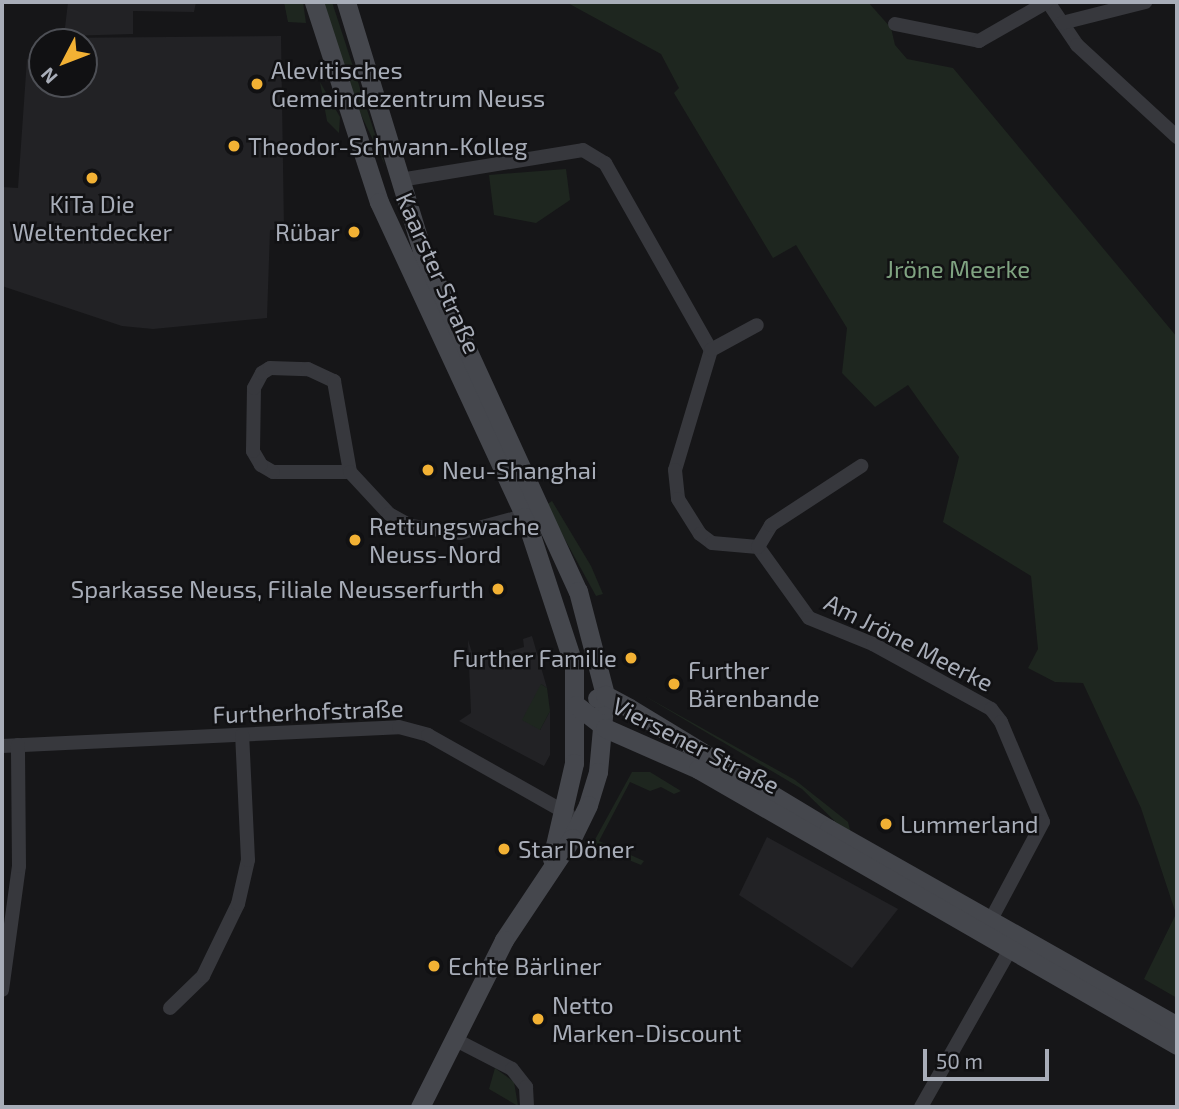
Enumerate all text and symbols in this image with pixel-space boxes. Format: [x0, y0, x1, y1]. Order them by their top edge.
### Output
north arrow [28, 28, 98, 98]
place label: Alevitisches Gemeindezentrum Neuss [271, 56, 545, 112]
text: N [35, 63, 62, 89]
marker: Alevitisches Gemeindezentrum Neuss [249, 76, 265, 92]
place label: Theodor-Schwann-Kolleg [248, 132, 528, 160]
marker: Theodor-Schwann-Kolleg [226, 138, 242, 154]
marker: KiTa Die Weltentdecker [84, 170, 100, 186]
street label: Kaarster Straße [391, 188, 487, 358]
place label: KiTa Die Weltentdecker [12, 190, 172, 246]
place label: Rübar [275, 218, 340, 246]
marker: Rübar [346, 224, 362, 240]
park label: Jröne Meerke [886, 255, 1030, 283]
place label: Neu-Shanghai [442, 456, 597, 484]
marker: Neu-Shanghai [420, 462, 436, 478]
place label: Rettungswache Neuss-Nord [369, 512, 540, 568]
marker: Rettungswache Neuss-Nord [347, 532, 363, 548]
place label: Sparkasse Neuss, Filiale Neusserfurth [71, 575, 484, 603]
marker: Sparkasse Neuss, Filiale Neusserfurth [490, 581, 506, 597]
street label: Am Jröne Meerke [820, 587, 998, 697]
place label: Further Familie [452, 644, 617, 672]
marker: Further Familie [623, 650, 639, 666]
place label: Further Bärenbande [688, 656, 820, 712]
marker: Further Bärenbande [666, 676, 682, 692]
street label: Viersener Straße [607, 690, 785, 800]
street label: Furtherhofstraße [212, 693, 404, 729]
place label: Lummerland [900, 810, 1039, 838]
marker: Lummerland [878, 816, 894, 832]
place label: Star Döner [518, 835, 635, 863]
marker: Star Döner [496, 841, 512, 857]
place label: Echte Bärliner [448, 952, 602, 980]
marker: Echte Bärliner [426, 958, 442, 974]
place label: Netto Marken-Discount [552, 991, 741, 1047]
marker: Netto Marken-Discount [530, 1011, 546, 1027]
scale bar [927, 1036, 1053, 1080]
text: 50 m [936, 1048, 983, 1073]

